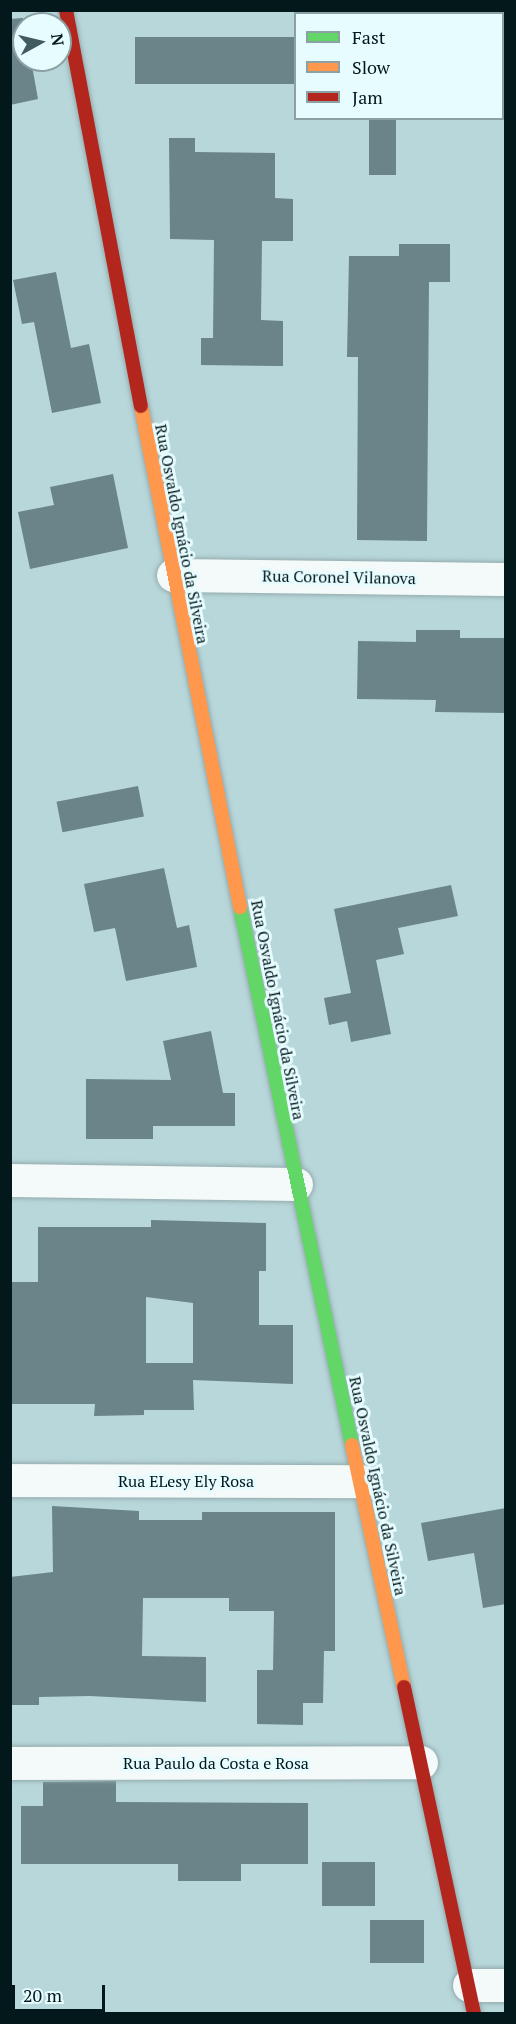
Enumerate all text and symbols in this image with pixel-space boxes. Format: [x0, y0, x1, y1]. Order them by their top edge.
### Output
north arrow [12, 12, 72, 72]
legend [294, 12, 504, 120]
text: Fast [352, 25, 385, 49]
text: N [46, 32, 70, 47]
text: Slow [352, 55, 390, 79]
text: Jam [352, 85, 383, 109]
street label: Rua Osvaldo Ignácio da Silveira [151, 423, 213, 645]
street label: Rua Coronel Vilanova [262, 566, 416, 588]
street label: Rua Osvaldo Ignácio da Silveira [247, 899, 309, 1121]
street label: Rua Osvaldo Ignácio da Silveira [345, 1375, 411, 1597]
street label: Rua ELesy Ely Rosa [118, 1471, 254, 1491]
street label: Rua Paulo da Costa e Rosa [123, 1753, 309, 1773]
scale bar [15, 1973, 108, 2011]
text: 20 m [23, 1983, 62, 2007]

